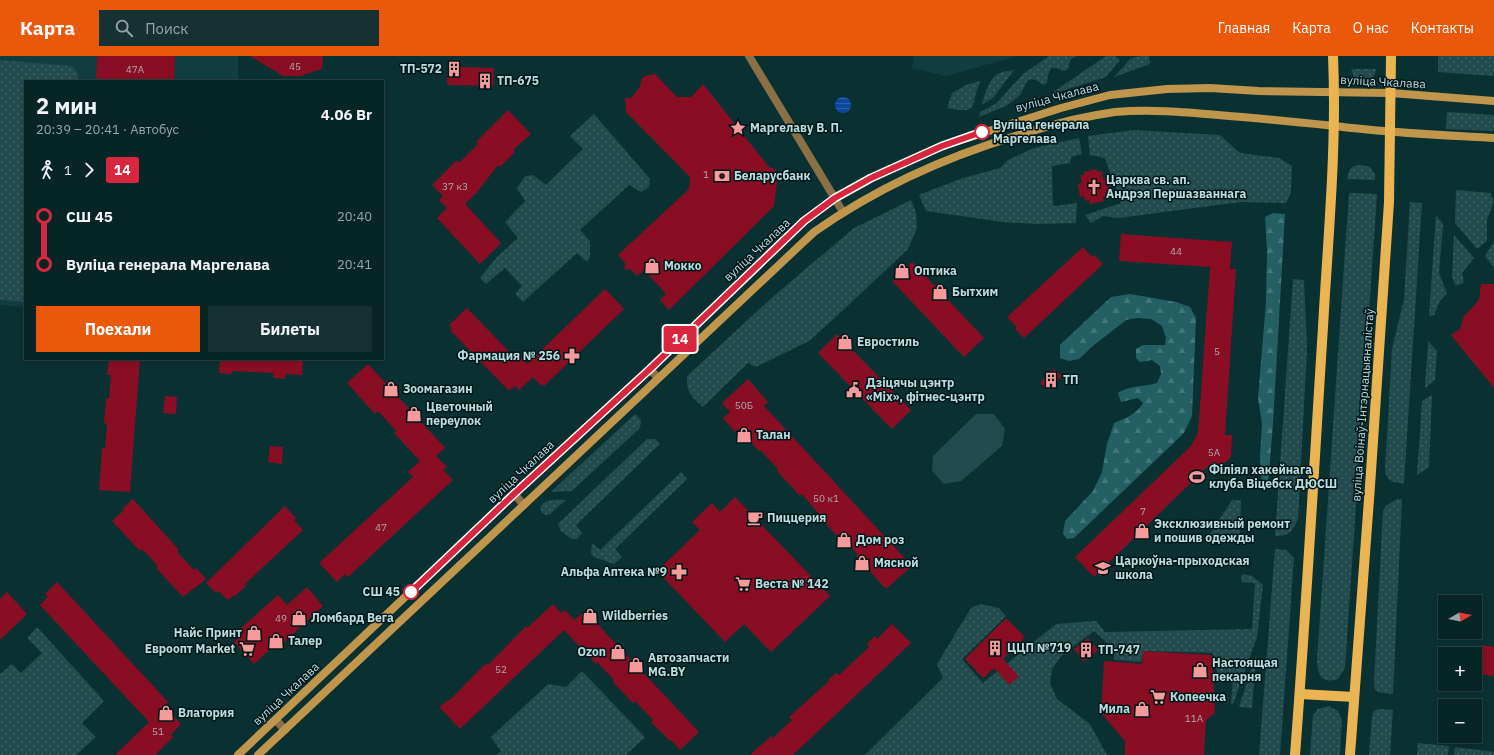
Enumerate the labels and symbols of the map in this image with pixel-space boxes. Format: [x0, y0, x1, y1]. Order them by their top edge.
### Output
house number: 45 [289, 60, 301, 73]
building icon: ТП-572 [445, 60, 463, 78]
place label: ТП-572 [400, 61, 442, 76]
house number: 47А [126, 63, 145, 76]
building icon: ТП-675 [476, 72, 494, 90]
street label: вуліца Чкалава [1340, 72, 1427, 91]
place label: ТП-675 [497, 73, 539, 88]
street label: вуліца Чкалава [1014, 78, 1101, 115]
place label: Вуліца генерала Маргелава [993, 117, 1090, 146]
place icon: Маргелаву В. П. [729, 119, 747, 137]
place label: Маргелаву В. П. [750, 120, 843, 135]
marker: Вуліца генерала Маргелава [974, 124, 990, 140]
bank icon: Беларусбанк [713, 167, 731, 185]
house number: 1 [703, 168, 709, 181]
place label: Беларусбанк [734, 168, 811, 183]
place label: Царква св. ап. Андрэя Першазваннага [1106, 172, 1246, 201]
church icon: Царква св. ап. Андрэя Першазваннага [1085, 178, 1103, 196]
house number: 37 к3 [442, 180, 468, 193]
street label: вуліца Чкалава [720, 215, 794, 284]
house number: 44 [1170, 245, 1182, 258]
shop icon: Мокко [643, 257, 661, 275]
place label: Мокко [664, 258, 702, 273]
shop icon: Оптика [893, 262, 911, 280]
place label: Оптика [914, 263, 957, 278]
shop icon: Бытхим [931, 283, 949, 301]
place label: Бытхим [952, 284, 998, 299]
street label: вуліца Воінаў-Інтэрнацыяналістаў [1348, 308, 1377, 502]
line badge: 14 [662, 326, 698, 352]
shop icon: Евростиль [836, 333, 854, 351]
place label: Евростиль [857, 334, 919, 349]
house number: 5 [1214, 345, 1220, 358]
pharmacy icon: Фармация № 256 [563, 347, 581, 365]
place label: Фармация № 256 [458, 348, 560, 363]
building icon: ТП [1042, 371, 1060, 389]
place label: ТП [1063, 372, 1079, 387]
place label: Дзіцячы цэнтр «Mix», фітнес-цэнтр [866, 375, 985, 404]
shop icon: Зоомагазин [382, 380, 400, 398]
place label: Зоомагазин [403, 381, 473, 396]
public building icon: Дзіцячы цэнтр «Mix», фітнес-цэнтр [845, 381, 863, 399]
place label: Цветочный переулок [426, 399, 493, 428]
house number: 50Б [735, 399, 753, 412]
shop icon: Цветочный переулок [405, 405, 423, 423]
shop icon: Талан [735, 426, 753, 444]
place label: Талан [756, 427, 791, 442]
street label: вуліца Чкалава [484, 437, 558, 506]
house number: 5А [1208, 446, 1221, 459]
place label: Філіял хакейнага клуба Віцебск ДЮСШ [1209, 462, 1337, 491]
sports icon: Філіял хакейнага клуба Віцебск ДЮСШ [1188, 468, 1206, 486]
house number: 50 к1 [813, 492, 839, 505]
house number: 7 [1140, 505, 1146, 518]
cafe icon: Пиццерия [746, 509, 764, 527]
place label: Пиццерия [767, 510, 826, 525]
place label: Эксклюзивный ремонт и пошив одежды [1154, 516, 1290, 545]
house number: 47 [375, 521, 387, 534]
shop icon: Эксклюзивный ремонт и пошив одежды [1133, 522, 1151, 540]
shop icon: Дом роз [835, 531, 853, 549]
place label: Дом роз [856, 532, 904, 547]
place label: Царкоўна-прыходская школа [1115, 553, 1250, 582]
shop icon: Мясной [853, 554, 871, 572]
place label: Мясной [874, 555, 919, 570]
school or university icon: Царкоўна-прыходская школа [1094, 559, 1112, 577]
pharmacy icon: Альфа Аптека №9 [670, 563, 688, 581]
place label: Альфа Аптека №9 [561, 564, 667, 579]
supermarket icon: Веста № 142 [734, 575, 752, 593]
place label: Веста № 142 [755, 576, 829, 591]
place label: СШ 45 [363, 584, 400, 599]
marker: СШ 45 [403, 584, 419, 600]
north arrow [1438, 595, 1482, 639]
shop icon: Wildberries [581, 607, 599, 625]
place label: Wildberries [602, 608, 668, 623]
shop icon: Ломбард Вега [290, 609, 308, 627]
place label: Ломбард Вега [311, 610, 394, 625]
house number: 49 [275, 612, 287, 625]
shop icon: Найс Принт [245, 624, 263, 642]
place label: Найс Принт [174, 625, 242, 640]
shop icon: Талер [267, 632, 285, 650]
place label: Талер [288, 633, 322, 648]
building icon: ЦЦП №719 [986, 639, 1004, 657]
supermarket icon: Евроопт Market [238, 640, 256, 658]
place label: ЦЦП №719 [1007, 640, 1071, 655]
place label: Евроопт Market [145, 641, 235, 656]
building icon: ТП-747 [1077, 641, 1095, 659]
place label: ТП-747 [1098, 642, 1140, 657]
shop icon: Ozon [609, 643, 627, 661]
place label: Ozon [577, 644, 606, 659]
place label: Автозапчасти MG.BY [648, 650, 729, 679]
place label: Настоящая пекарня [1212, 655, 1278, 684]
shop icon: Автозапчасти MG.BY [627, 656, 645, 674]
street label: вуліца Чкалава [249, 659, 323, 728]
shop icon: Настоящая пекарня [1191, 661, 1209, 679]
house number: 52 [495, 663, 507, 676]
supermarket icon: Копеечка [1149, 688, 1167, 706]
place label: Копеечка [1170, 689, 1226, 704]
shop icon: Мила [1133, 700, 1151, 718]
place label: Мила [1099, 701, 1130, 716]
shop icon: Влатория [157, 704, 175, 722]
place label: Влатория [178, 705, 234, 720]
house number: 11А [1185, 712, 1204, 725]
house number: 51 [152, 725, 164, 738]

